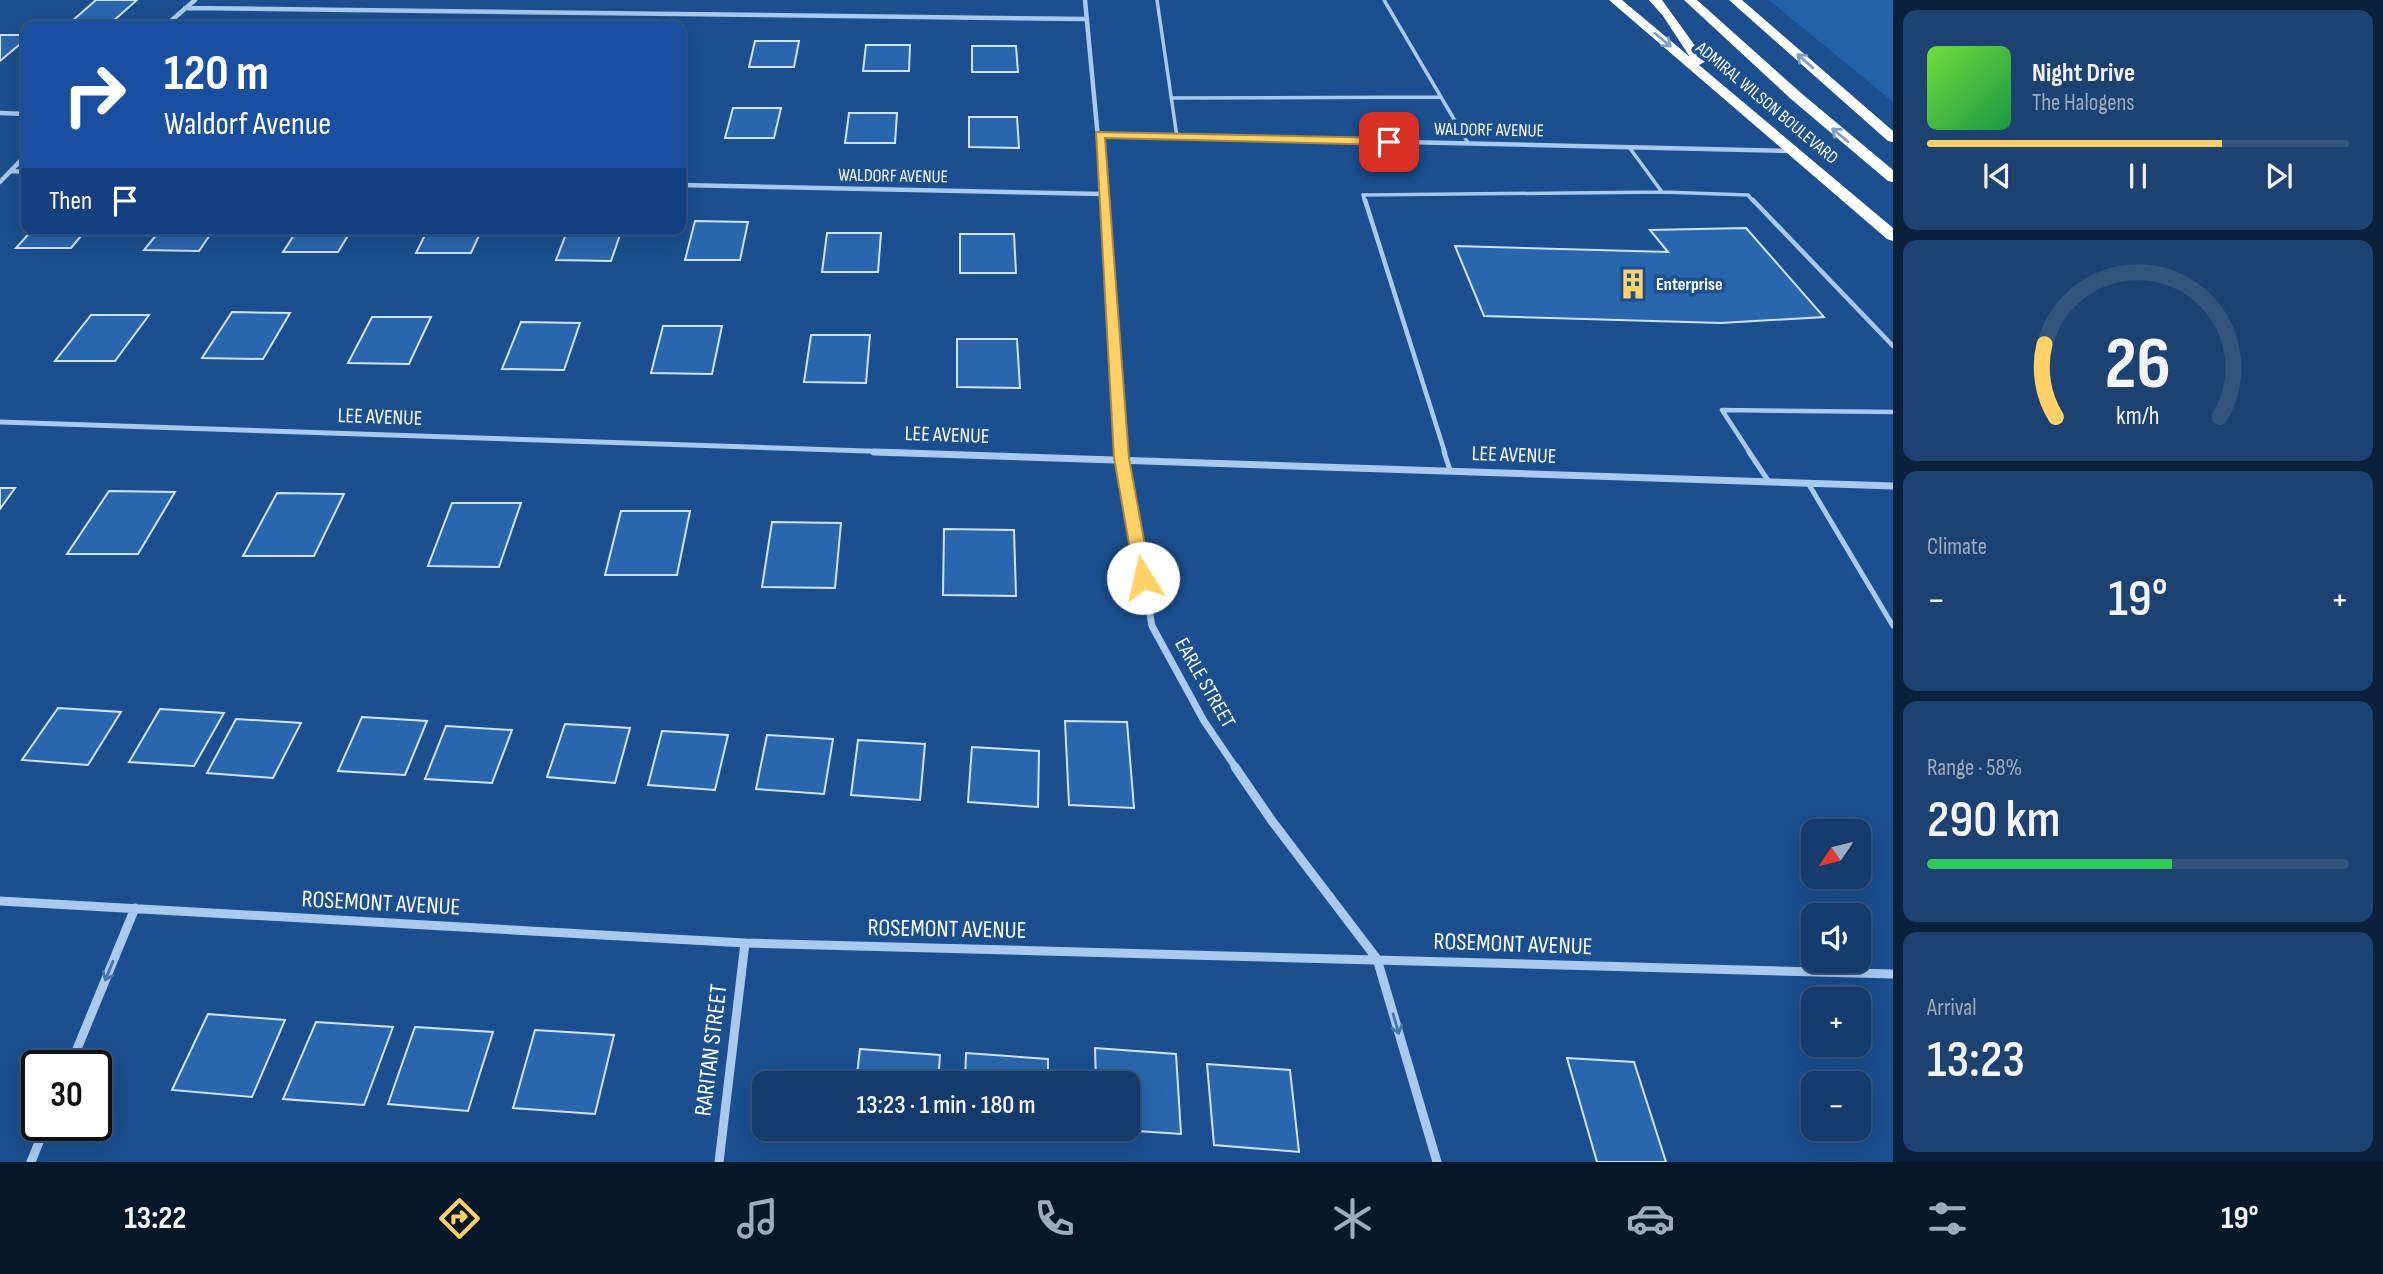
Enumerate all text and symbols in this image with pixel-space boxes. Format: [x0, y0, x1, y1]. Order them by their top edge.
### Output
one-way arrow [1654, 32, 1672, 48]
street label: ADMIRAL WILSON BOULEVARD [1691, 37, 1842, 169]
text: 120 m [164, 45, 269, 104]
icon: right [49, 49, 140, 140]
one-way arrow [1796, 53, 1814, 69]
text: Night Drive [2032, 58, 2135, 89]
text: The Halogens [2032, 89, 2135, 117]
text: Waldorf Avenue [164, 105, 331, 144]
pin [1359, 112, 1419, 172]
street label: WALDORF AVENUE [1434, 119, 1544, 141]
icon: arrive [1370, 123, 1408, 161]
one-way arrow [1832, 127, 1850, 143]
icon: previous [1978, 157, 2016, 195]
icon: pause [2119, 157, 2157, 195]
icon: next [2260, 157, 2298, 195]
street label: WALDORF AVENUE [838, 165, 948, 187]
icon: arrive [106, 182, 144, 220]
text: Then [49, 186, 92, 217]
building icon: Enterprise [1616, 267, 1650, 301]
place label: Enterprise [1656, 274, 1723, 295]
text: 26 [2105, 321, 2171, 409]
text: km/h [2116, 400, 2160, 431]
street label: LEE AVENUE [337, 403, 423, 431]
street label: LEE AVENUE [904, 421, 990, 449]
street label: LEE AVENUE [1471, 441, 1557, 469]
text: Climate [1927, 533, 1987, 561]
position arrow [1106, 541, 1180, 615]
text: 19° [2108, 568, 2168, 631]
text: − [1927, 578, 1946, 623]
text: + [2330, 578, 2349, 623]
street label: EARLE STREET [1169, 634, 1241, 733]
text: Range · 58% [1927, 754, 2022, 782]
text: 290 km [1927, 789, 2061, 852]
north arrow [1801, 819, 1871, 889]
map controls [1801, 819, 1871, 1141]
street label: ROSEMONT AVENUE [301, 884, 461, 922]
button: sound [1801, 903, 1871, 973]
street label: ROSEMONT AVENUE [867, 913, 1027, 945]
street label: ROSEMONT AVENUE [1433, 927, 1593, 961]
one-way arrow [102, 960, 115, 982]
street label: RARITAN STREET [689, 982, 734, 1118]
button: + [1801, 987, 1871, 1057]
text: Arrival [1927, 994, 1976, 1022]
one-way arrow [1391, 1013, 1404, 1035]
text: 13:23 [1927, 1029, 2025, 1092]
speed limit sign: 30 [21, 1050, 112, 1141]
button: − [1801, 1071, 1871, 1141]
text: 13:23 · 1 min · 180 m [857, 1090, 1035, 1121]
icon: directions [435, 1194, 484, 1243]
icon: music [733, 1194, 782, 1243]
icon: phone [1030, 1194, 1079, 1243]
icon: climate [1328, 1194, 1377, 1243]
icon: car [1626, 1194, 1675, 1243]
icon: filters [1923, 1194, 1972, 1243]
text: 13:22 [124, 1199, 186, 1238]
text: 19° [2221, 1199, 2259, 1238]

